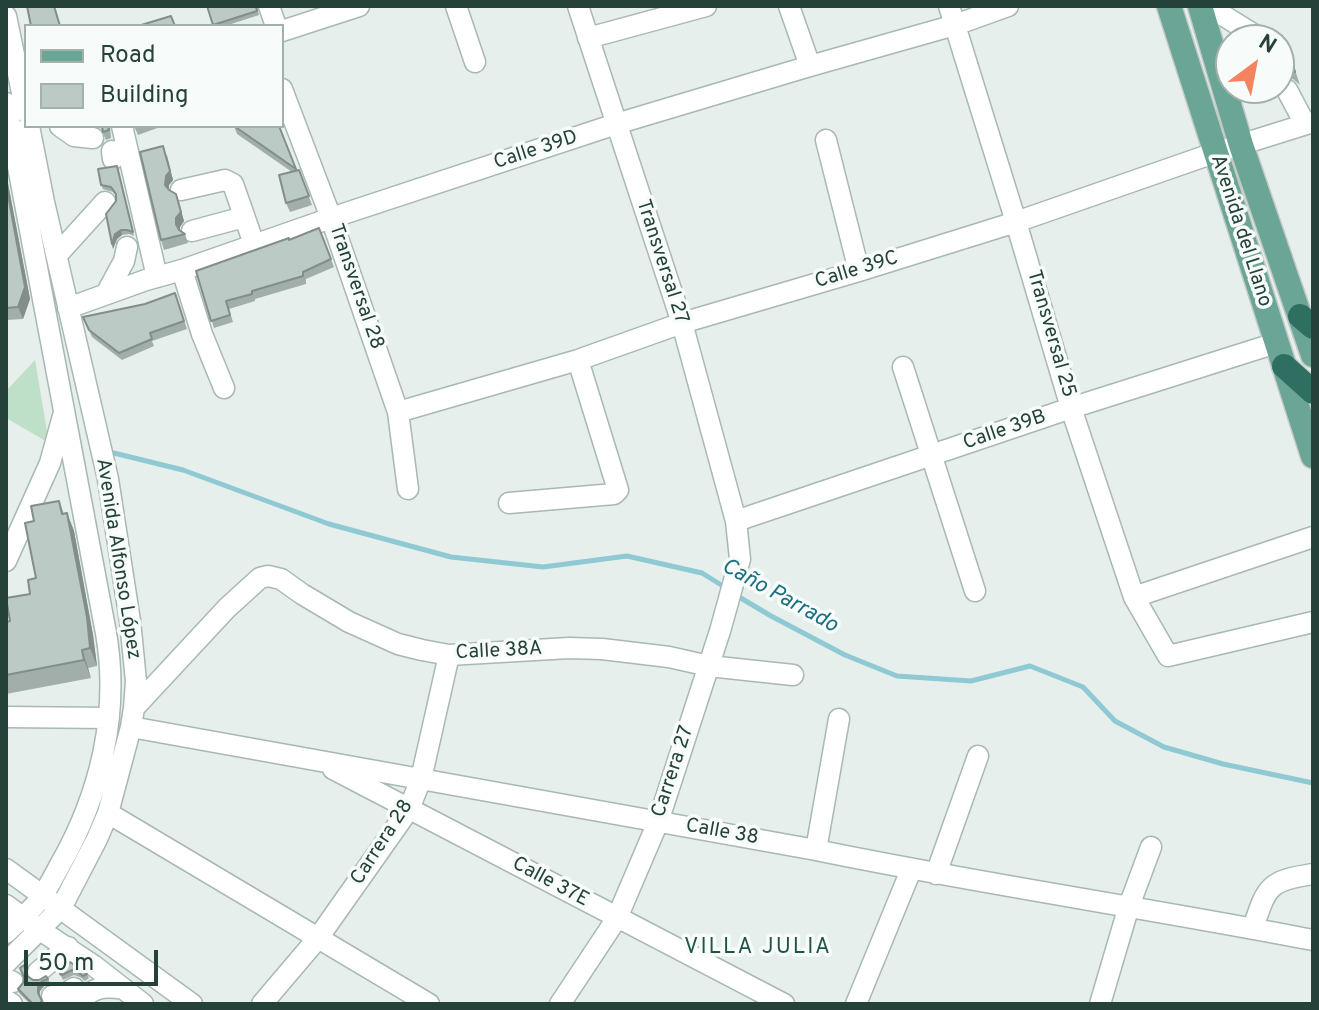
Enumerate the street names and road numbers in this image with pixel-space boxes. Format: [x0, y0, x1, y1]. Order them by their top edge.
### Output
street label: Calle 39D [491, 126, 581, 176]
street label: Avenida del Llano [1204, 152, 1276, 310]
street label: Transversal 27 [630, 197, 692, 327]
street label: Transversal 28 [322, 221, 388, 353]
street label: Calle 39C [812, 247, 902, 295]
street label: Transversal 25 [1020, 268, 1080, 400]
street label: Calle 39B [960, 406, 1050, 456]
street label: Avenida Alfonso López [89, 457, 145, 661]
street label: Calle 38A [455, 638, 543, 666]
street label: Carrera 27 [648, 723, 700, 821]
street label: Carrera 28 [347, 796, 419, 890]
street label: Calle 38 [684, 815, 760, 851]
street label: Calle 37E [507, 853, 593, 913]

